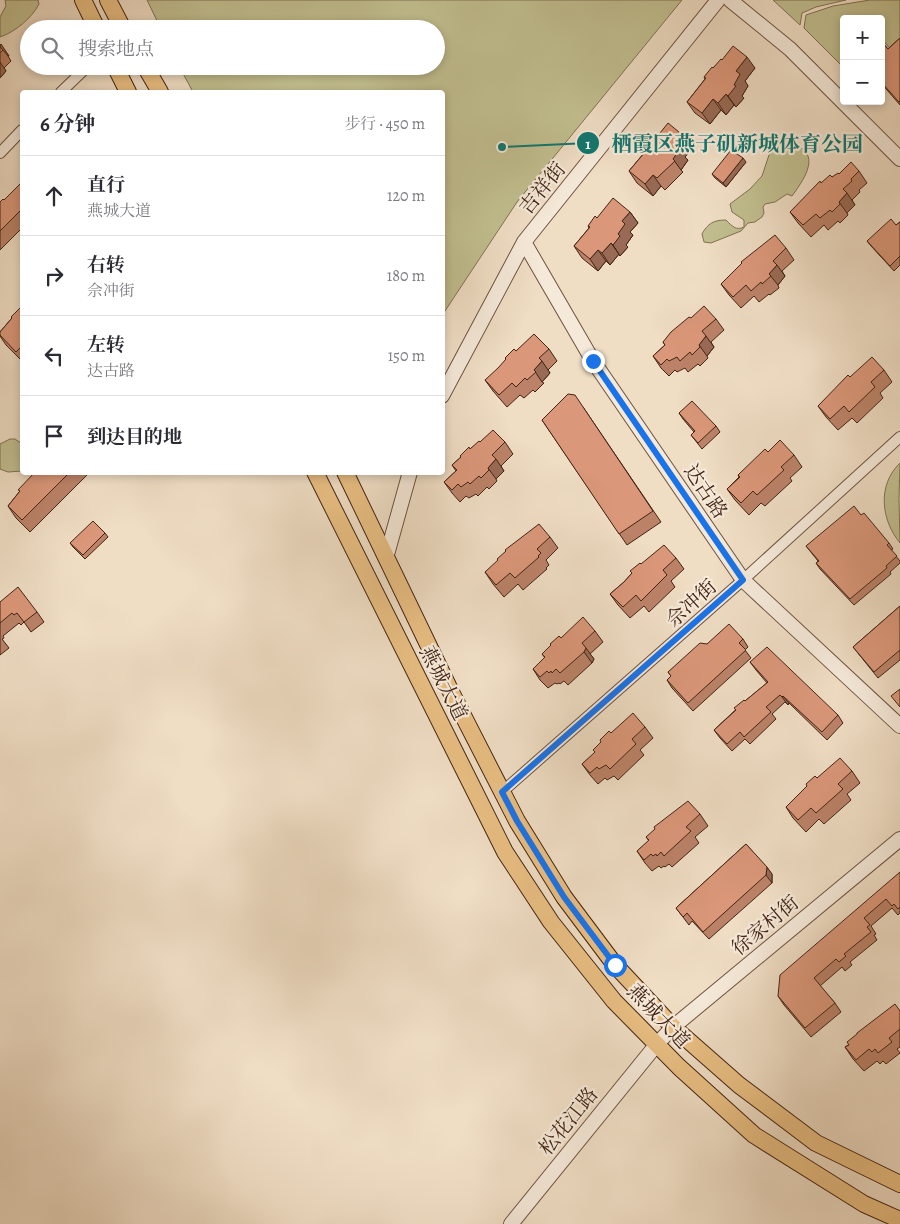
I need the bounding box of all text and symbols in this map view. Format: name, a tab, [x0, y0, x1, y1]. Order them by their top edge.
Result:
map controls	[840, 15, 885, 105]
button: +	[840, 15, 885, 60]
search box	[20, 20, 445, 75]
icon: search	[38, 34, 66, 62]
text: 搜索地点	[78, 36, 154, 62]
button: −	[840, 60, 885, 105]
text: 6 分钟	[40, 110, 95, 138]
text: 步行 · 450 m	[344, 113, 425, 135]
callout: 栖霞区燕子矶新城体育公园	[576, 125, 873, 161]
text: 栖霞区燕子矶新城体育公园	[611, 130, 863, 158]
text: 1	[585, 134, 591, 154]
street label: 吉祥街	[513, 157, 572, 220]
text: 直行	[87, 172, 125, 198]
icon: ahead	[40, 182, 68, 210]
text: 120 m	[387, 185, 425, 207]
text: 燕城大道	[87, 200, 151, 222]
text: 右转	[87, 252, 125, 278]
icon: right	[40, 262, 68, 290]
text: 180 m	[387, 265, 425, 287]
text: 佘冲街	[87, 280, 135, 302]
text: 左转	[87, 332, 125, 358]
icon: left	[40, 342, 68, 370]
text: 150 m	[388, 345, 425, 367]
route end	[582, 350, 605, 373]
text: 达古路	[87, 360, 135, 382]
icon: arrive	[40, 422, 68, 450]
text: 到达目的地	[87, 424, 182, 450]
street label: 达古路	[678, 459, 734, 524]
street label: 佘冲街	[660, 573, 723, 633]
street label: 燕城大道	[413, 641, 474, 725]
street label: 徐家村街	[726, 889, 805, 961]
route start	[604, 954, 627, 977]
street label: 燕城大道	[621, 978, 696, 1054]
street label: 松花江路	[533, 1082, 604, 1161]

